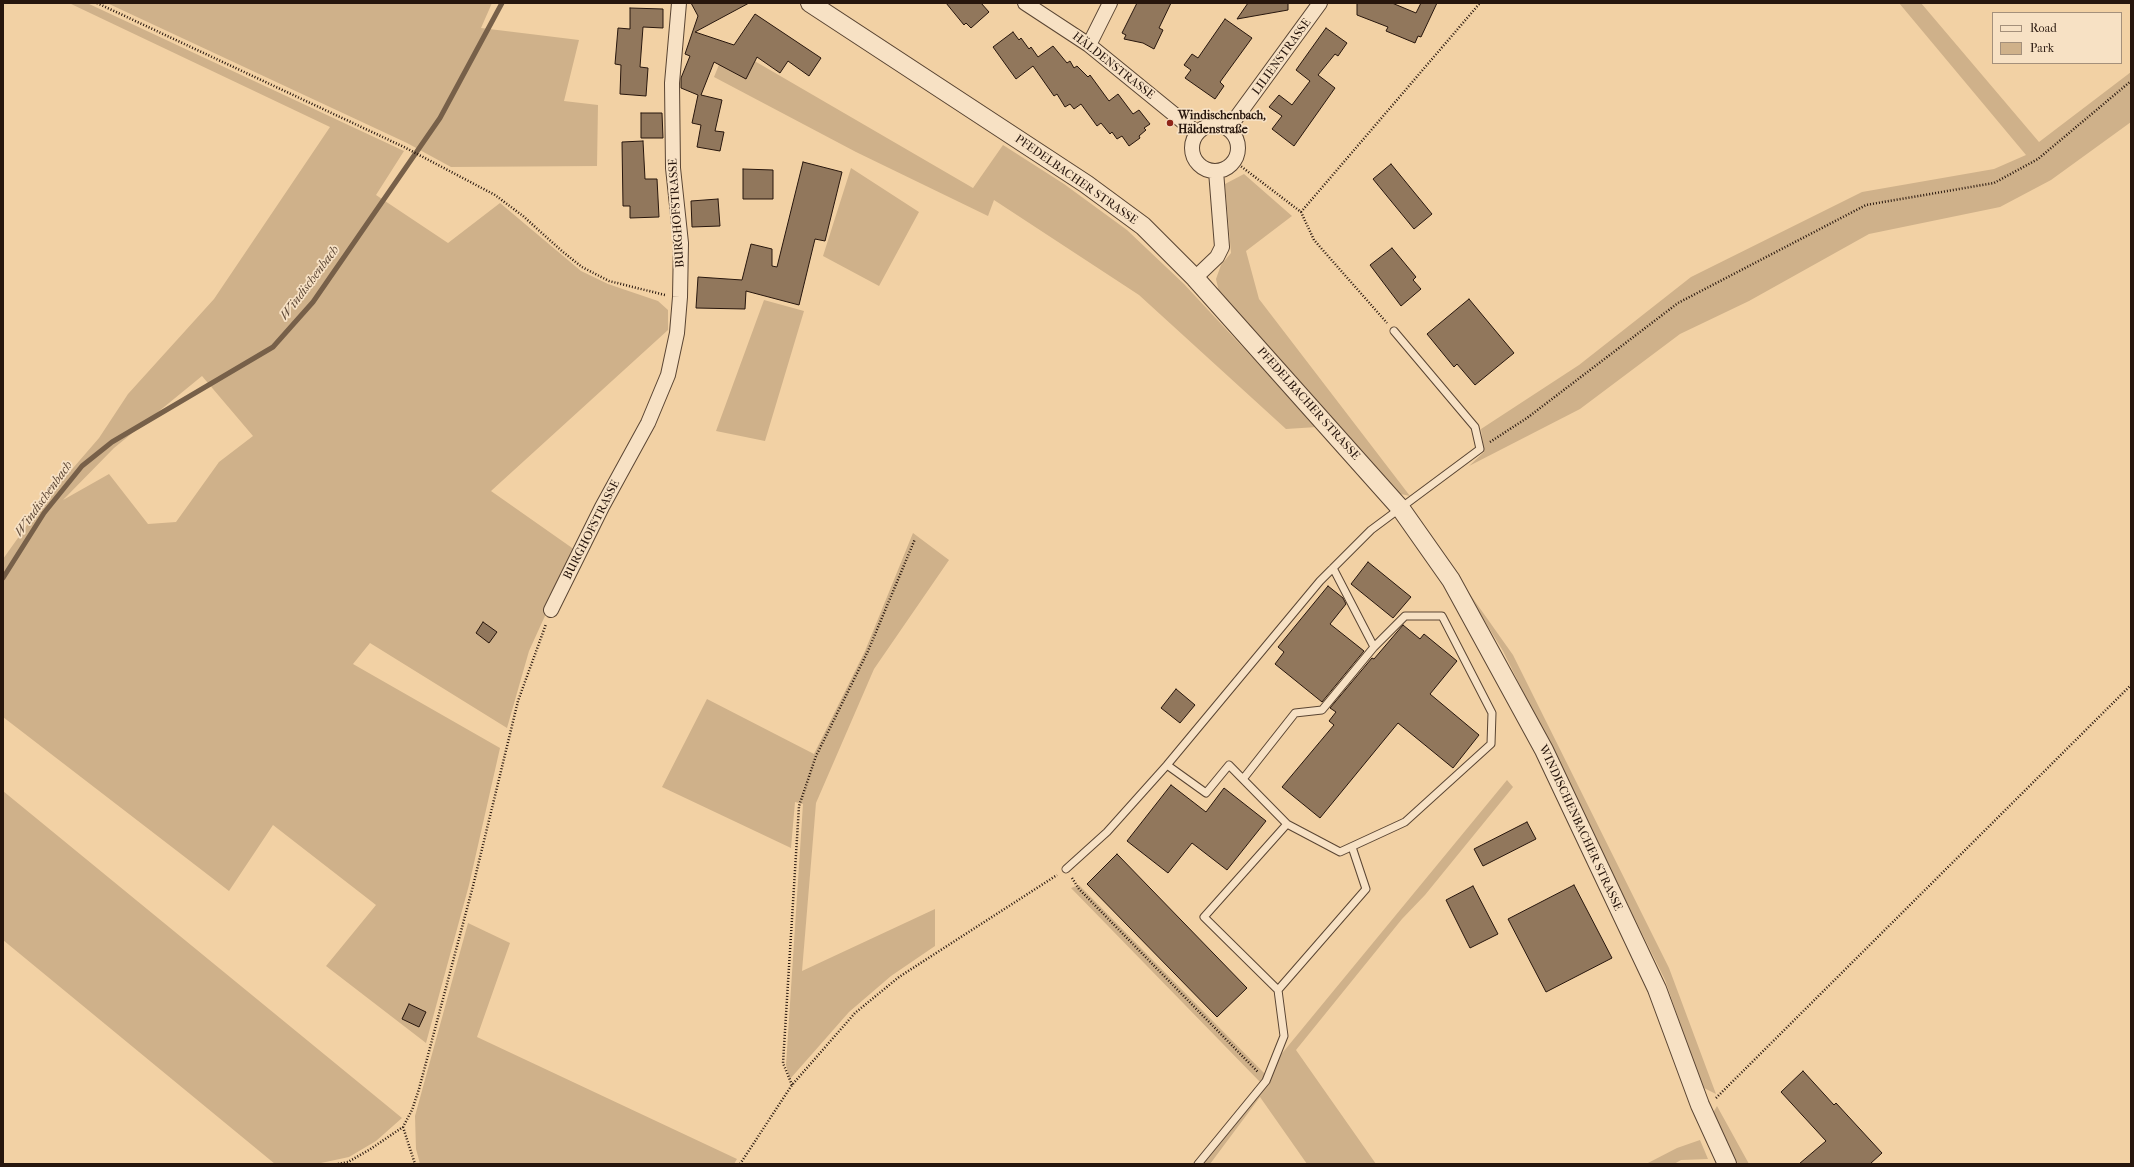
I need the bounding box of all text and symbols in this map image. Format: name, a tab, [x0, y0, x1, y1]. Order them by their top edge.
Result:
legend	[1992, 12, 2122, 64]
street label: LILIENSTRASSE	[1250, 16, 1314, 98]
text: Road	[2030, 21, 2057, 35]
street label: HÄLDENSTRASSE	[1069, 29, 1157, 103]
text: Park	[2030, 41, 2054, 55]
place label: Windischenbach, Häldenstraße	[1178, 109, 1266, 137]
marker: Windischenbach, Häldenstraße	[1165, 118, 1175, 128]
street label: PFEDELBACHER STRASSE	[1012, 132, 1140, 228]
street label: BURGHOFSTRASSE	[666, 158, 688, 268]
water label: Windischenbach	[277, 243, 343, 323]
street label: PFEDELBACHER STRASSE	[1254, 345, 1362, 463]
water label: Windischenbach	[12, 458, 76, 540]
street label: BURGHOFSTRASSE	[561, 478, 623, 582]
street label: WINDISCHENBACHER STRASSE	[1535, 743, 1625, 913]

